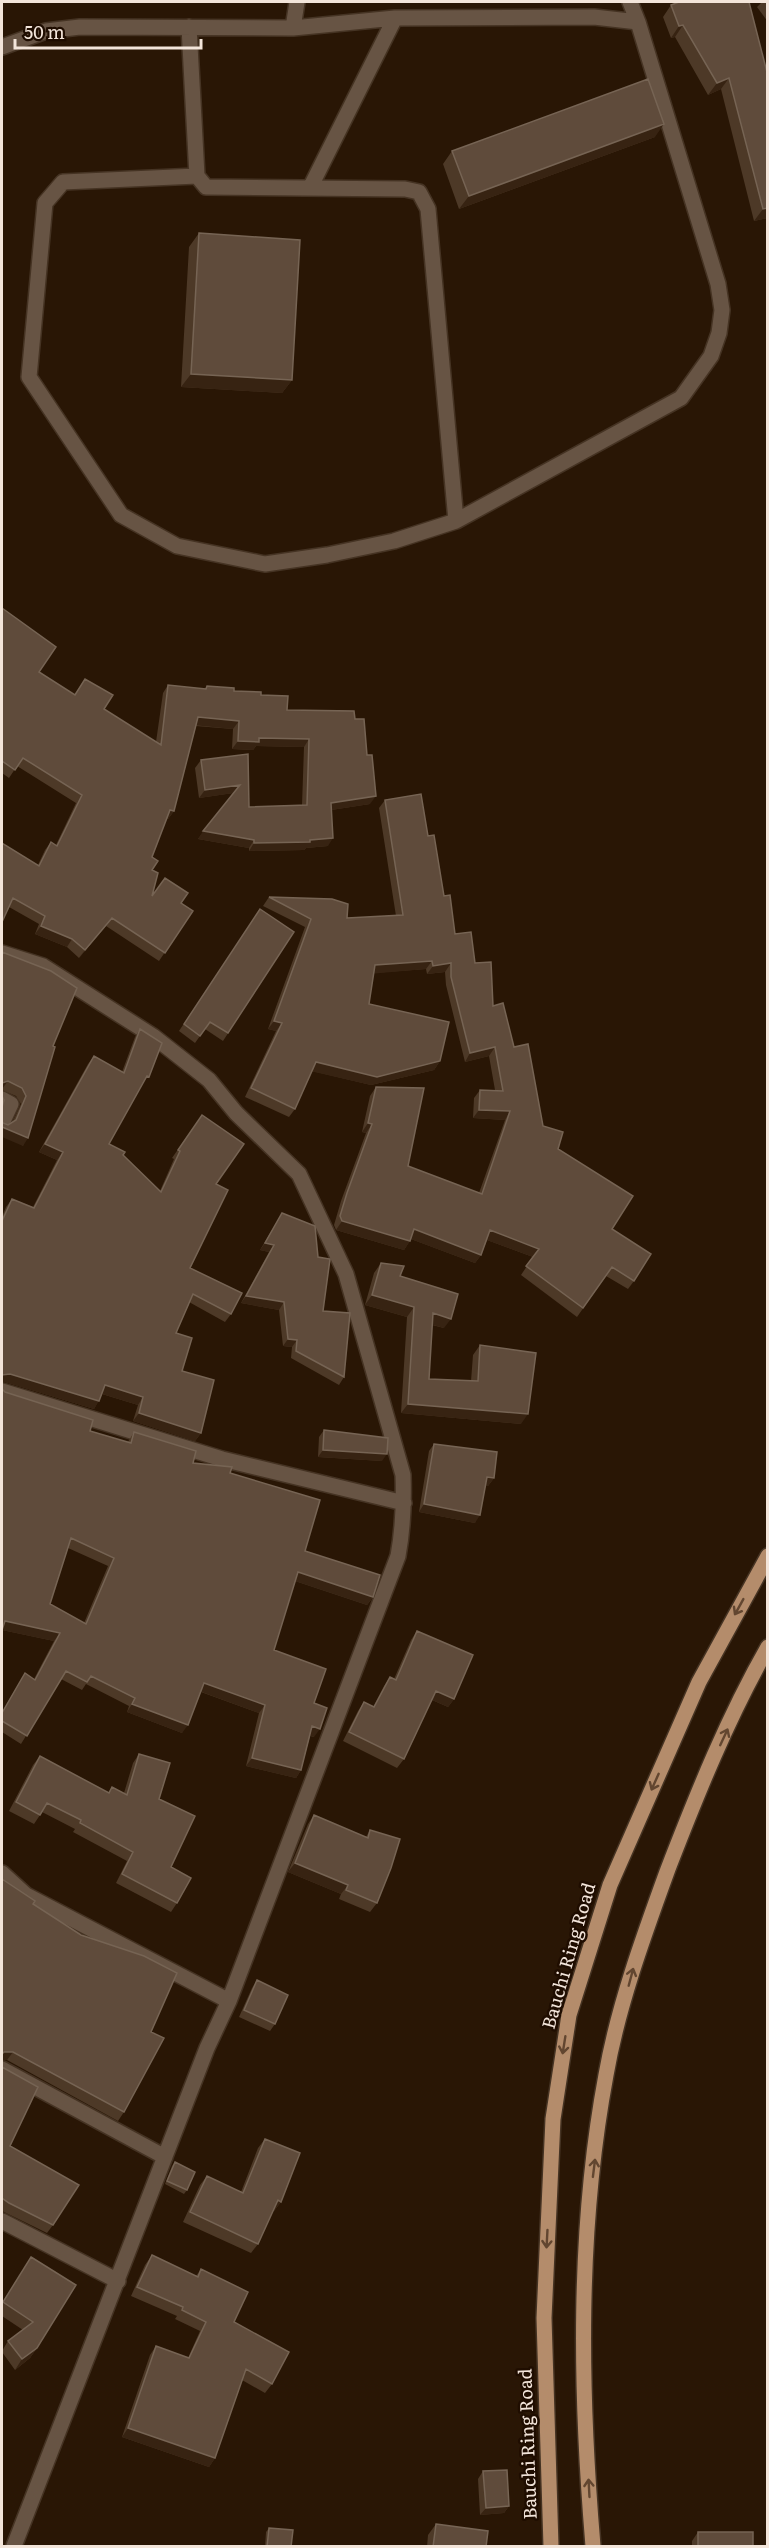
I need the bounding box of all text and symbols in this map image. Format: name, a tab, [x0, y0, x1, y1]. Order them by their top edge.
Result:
scale bar	[15, 12, 201, 50]
text: 50 m	[24, 18, 65, 45]
one-way arrow	[733, 1598, 745, 1615]
one-way arrow	[719, 1728, 731, 1746]
one-way arrow	[649, 1773, 660, 1791]
street label: Bauchi Ring Road	[534, 1879, 601, 2032]
one-way arrow	[626, 1968, 637, 1987]
one-way arrow	[559, 2035, 570, 2055]
one-way arrow	[588, 2158, 599, 2178]
one-way arrow	[542, 2229, 553, 2249]
street label: Bauchi Ring Road	[510, 2368, 543, 2520]
one-way arrow	[584, 2479, 595, 2499]

